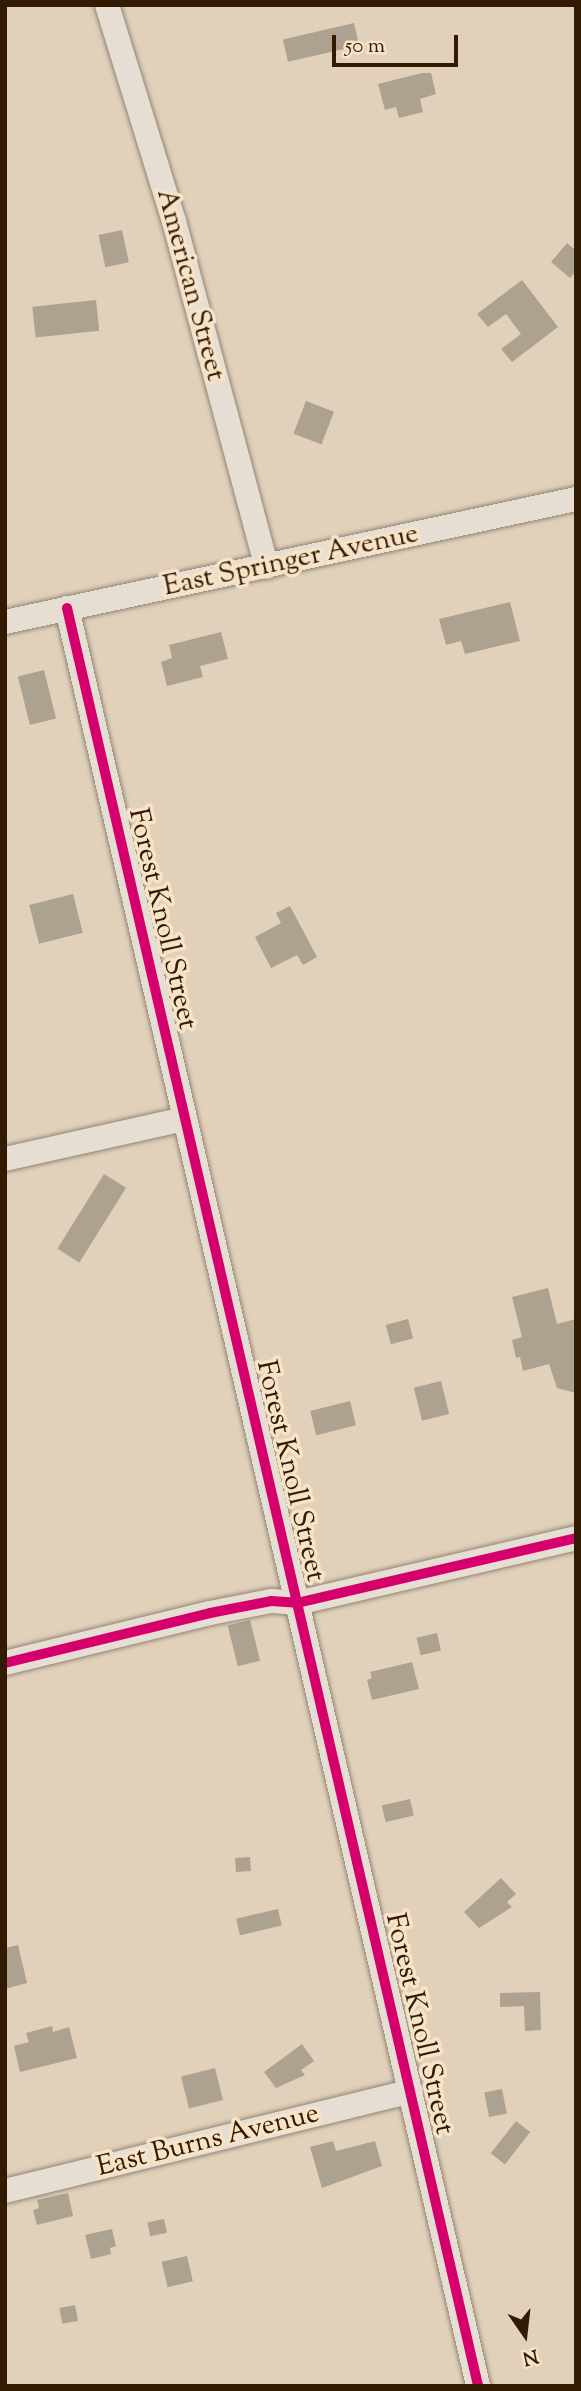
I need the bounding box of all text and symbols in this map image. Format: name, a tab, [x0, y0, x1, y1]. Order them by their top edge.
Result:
scale bar	[336, 21, 462, 65]
text: 50 m	[345, 32, 385, 62]
street label: American Street	[148, 185, 232, 385]
street label: East Springer Avenue	[160, 518, 422, 604]
street label: Forest Knoll Street	[120, 805, 204, 1033]
street label: Forest Knoll Street	[248, 1357, 332, 1585]
street label: Forest Knoll Street	[377, 1910, 461, 2138]
street label: East Burns Avenue	[93, 2097, 323, 2185]
north arrow	[490, 2300, 560, 2370]
text: N	[520, 2341, 541, 2371]

